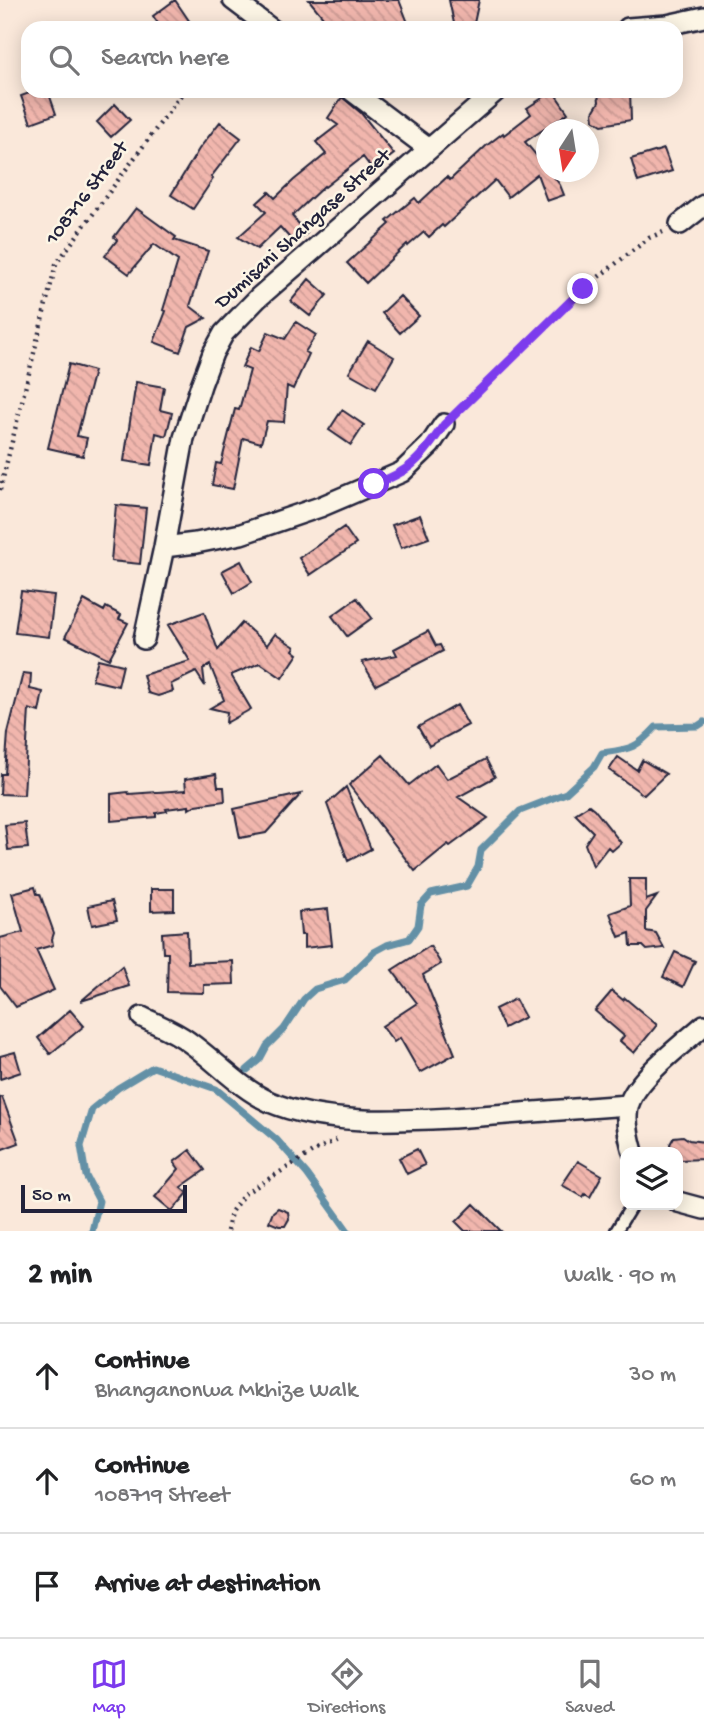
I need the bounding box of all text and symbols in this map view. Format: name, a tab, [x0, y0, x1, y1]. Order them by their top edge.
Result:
search box	[21, 21, 683, 98]
icon: search	[45, 41, 83, 79]
text: Search here	[101, 44, 229, 75]
north arrow	[536, 119, 599, 182]
street label: 108716 Street	[40, 135, 136, 251]
street label: Dumisani Shangase Street	[210, 143, 399, 317]
route end	[567, 273, 598, 304]
route start	[358, 468, 389, 499]
map controls	[620, 1147, 683, 1210]
button: layers	[620, 1147, 683, 1210]
scale bar	[21, 1182, 187, 1214]
text: 50 m	[32, 1185, 71, 1208]
text: 2 min	[28, 1259, 92, 1294]
text: Walk · 90 m	[564, 1263, 676, 1290]
text: Continue	[95, 1347, 189, 1378]
icon: ahead	[28, 1357, 66, 1395]
text: 30 m	[629, 1362, 676, 1389]
text: Bhanganonwa Mkhize Walk	[95, 1378, 357, 1405]
text: Continue	[95, 1452, 189, 1483]
icon: ahead	[28, 1462, 66, 1500]
text: 60 m	[630, 1467, 676, 1494]
text: 108719 Street	[95, 1483, 230, 1510]
icon: arrive	[28, 1567, 66, 1605]
text: Arrive at destination	[95, 1570, 320, 1601]
tab: Map	[90, 1655, 128, 1720]
tab: Directions	[308, 1655, 385, 1720]
tab: Saved	[565, 1655, 614, 1720]

